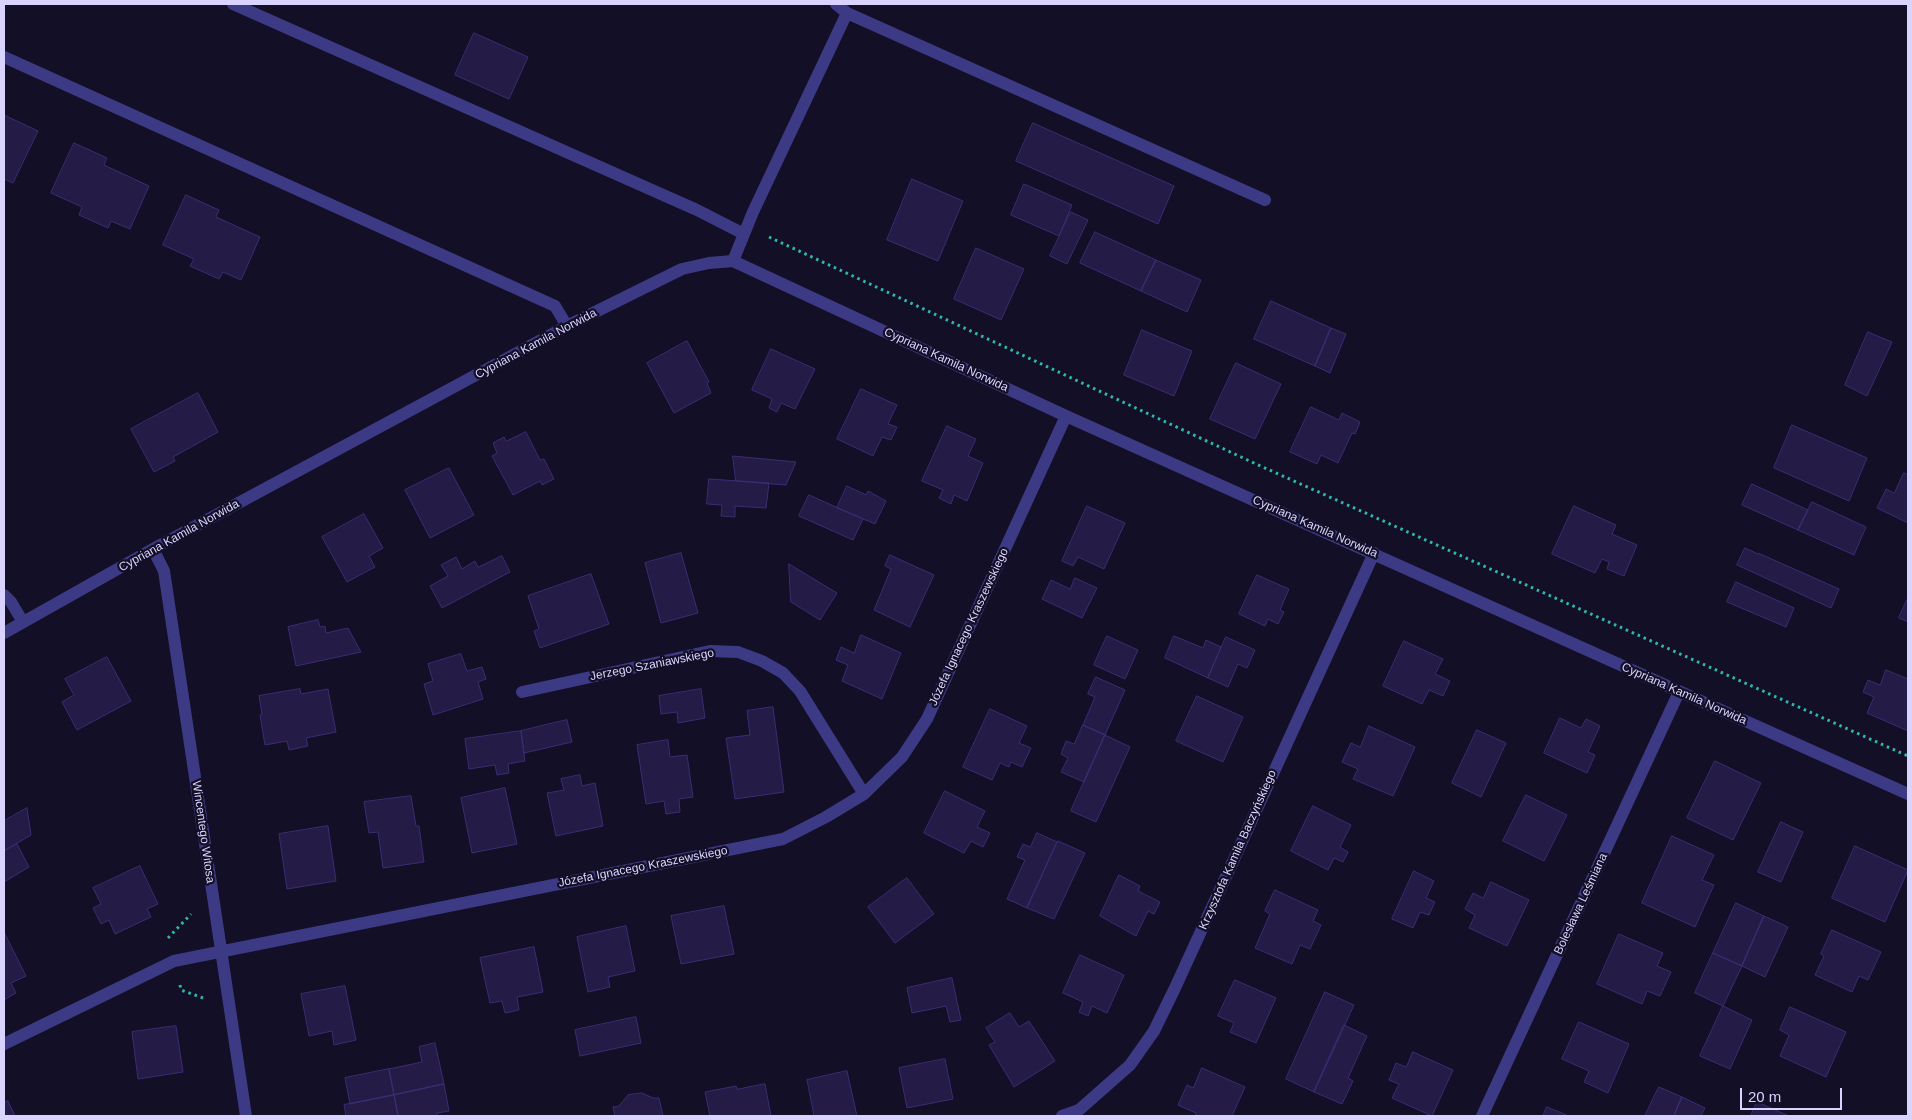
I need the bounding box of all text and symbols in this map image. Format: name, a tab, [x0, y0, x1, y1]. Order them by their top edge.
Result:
street label: Cypriana Kamila Norwida	[473, 306, 599, 382]
street label: Cypriana Kamila Norwida	[882, 325, 1010, 395]
street label: Cypriana Kamila Norwida	[1250, 493, 1380, 561]
street label: Cypriana Kamila Norwida	[116, 497, 242, 575]
street label: Józefa Ignacego Kraszewskiego	[926, 546, 1012, 708]
street label: Jerzego Szaniawskiego	[589, 646, 715, 684]
street label: Cypriana Kamila Norwida	[1619, 660, 1749, 728]
street label: Krzysztofa Kamila Baczyńskiego	[1196, 768, 1280, 932]
street label: Wincentego Witosa	[189, 780, 217, 884]
street label: Józefa Ignacego Kraszewskiego	[557, 844, 729, 890]
street label: Bolesława Leśmiana	[1551, 851, 1611, 957]
scale bar	[1742, 1078, 1844, 1110]
text: 20 m	[1748, 1088, 1781, 1105]

